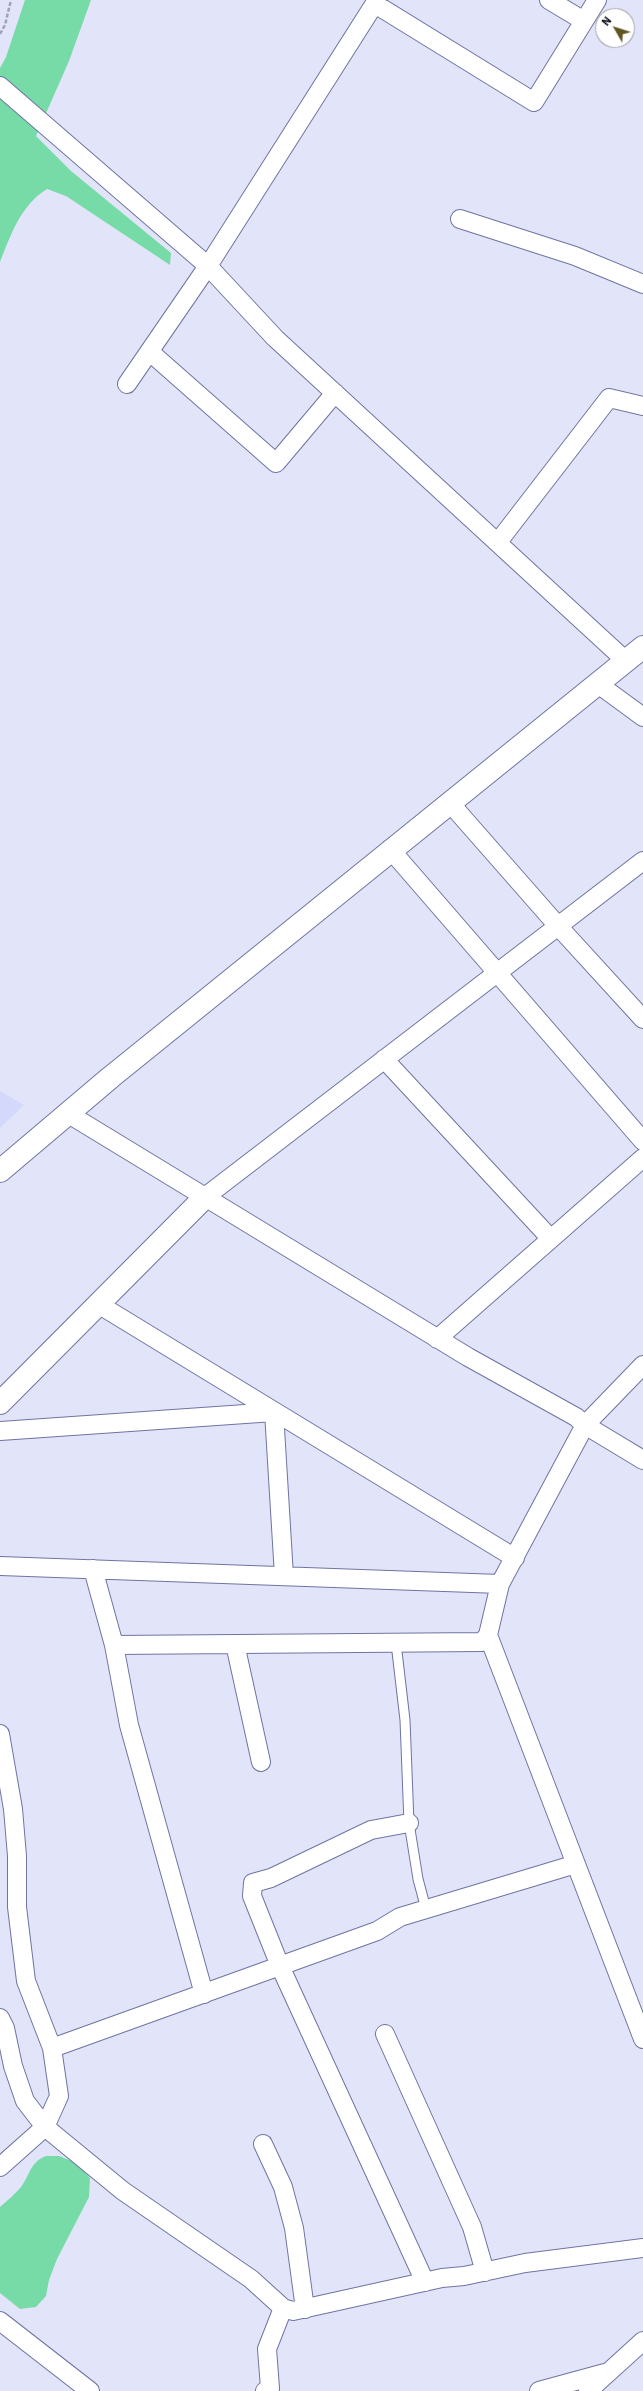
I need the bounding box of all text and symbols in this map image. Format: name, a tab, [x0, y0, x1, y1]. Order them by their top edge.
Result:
north arrow	[595, 8, 635, 48]
text: N	[599, 14, 614, 29]

